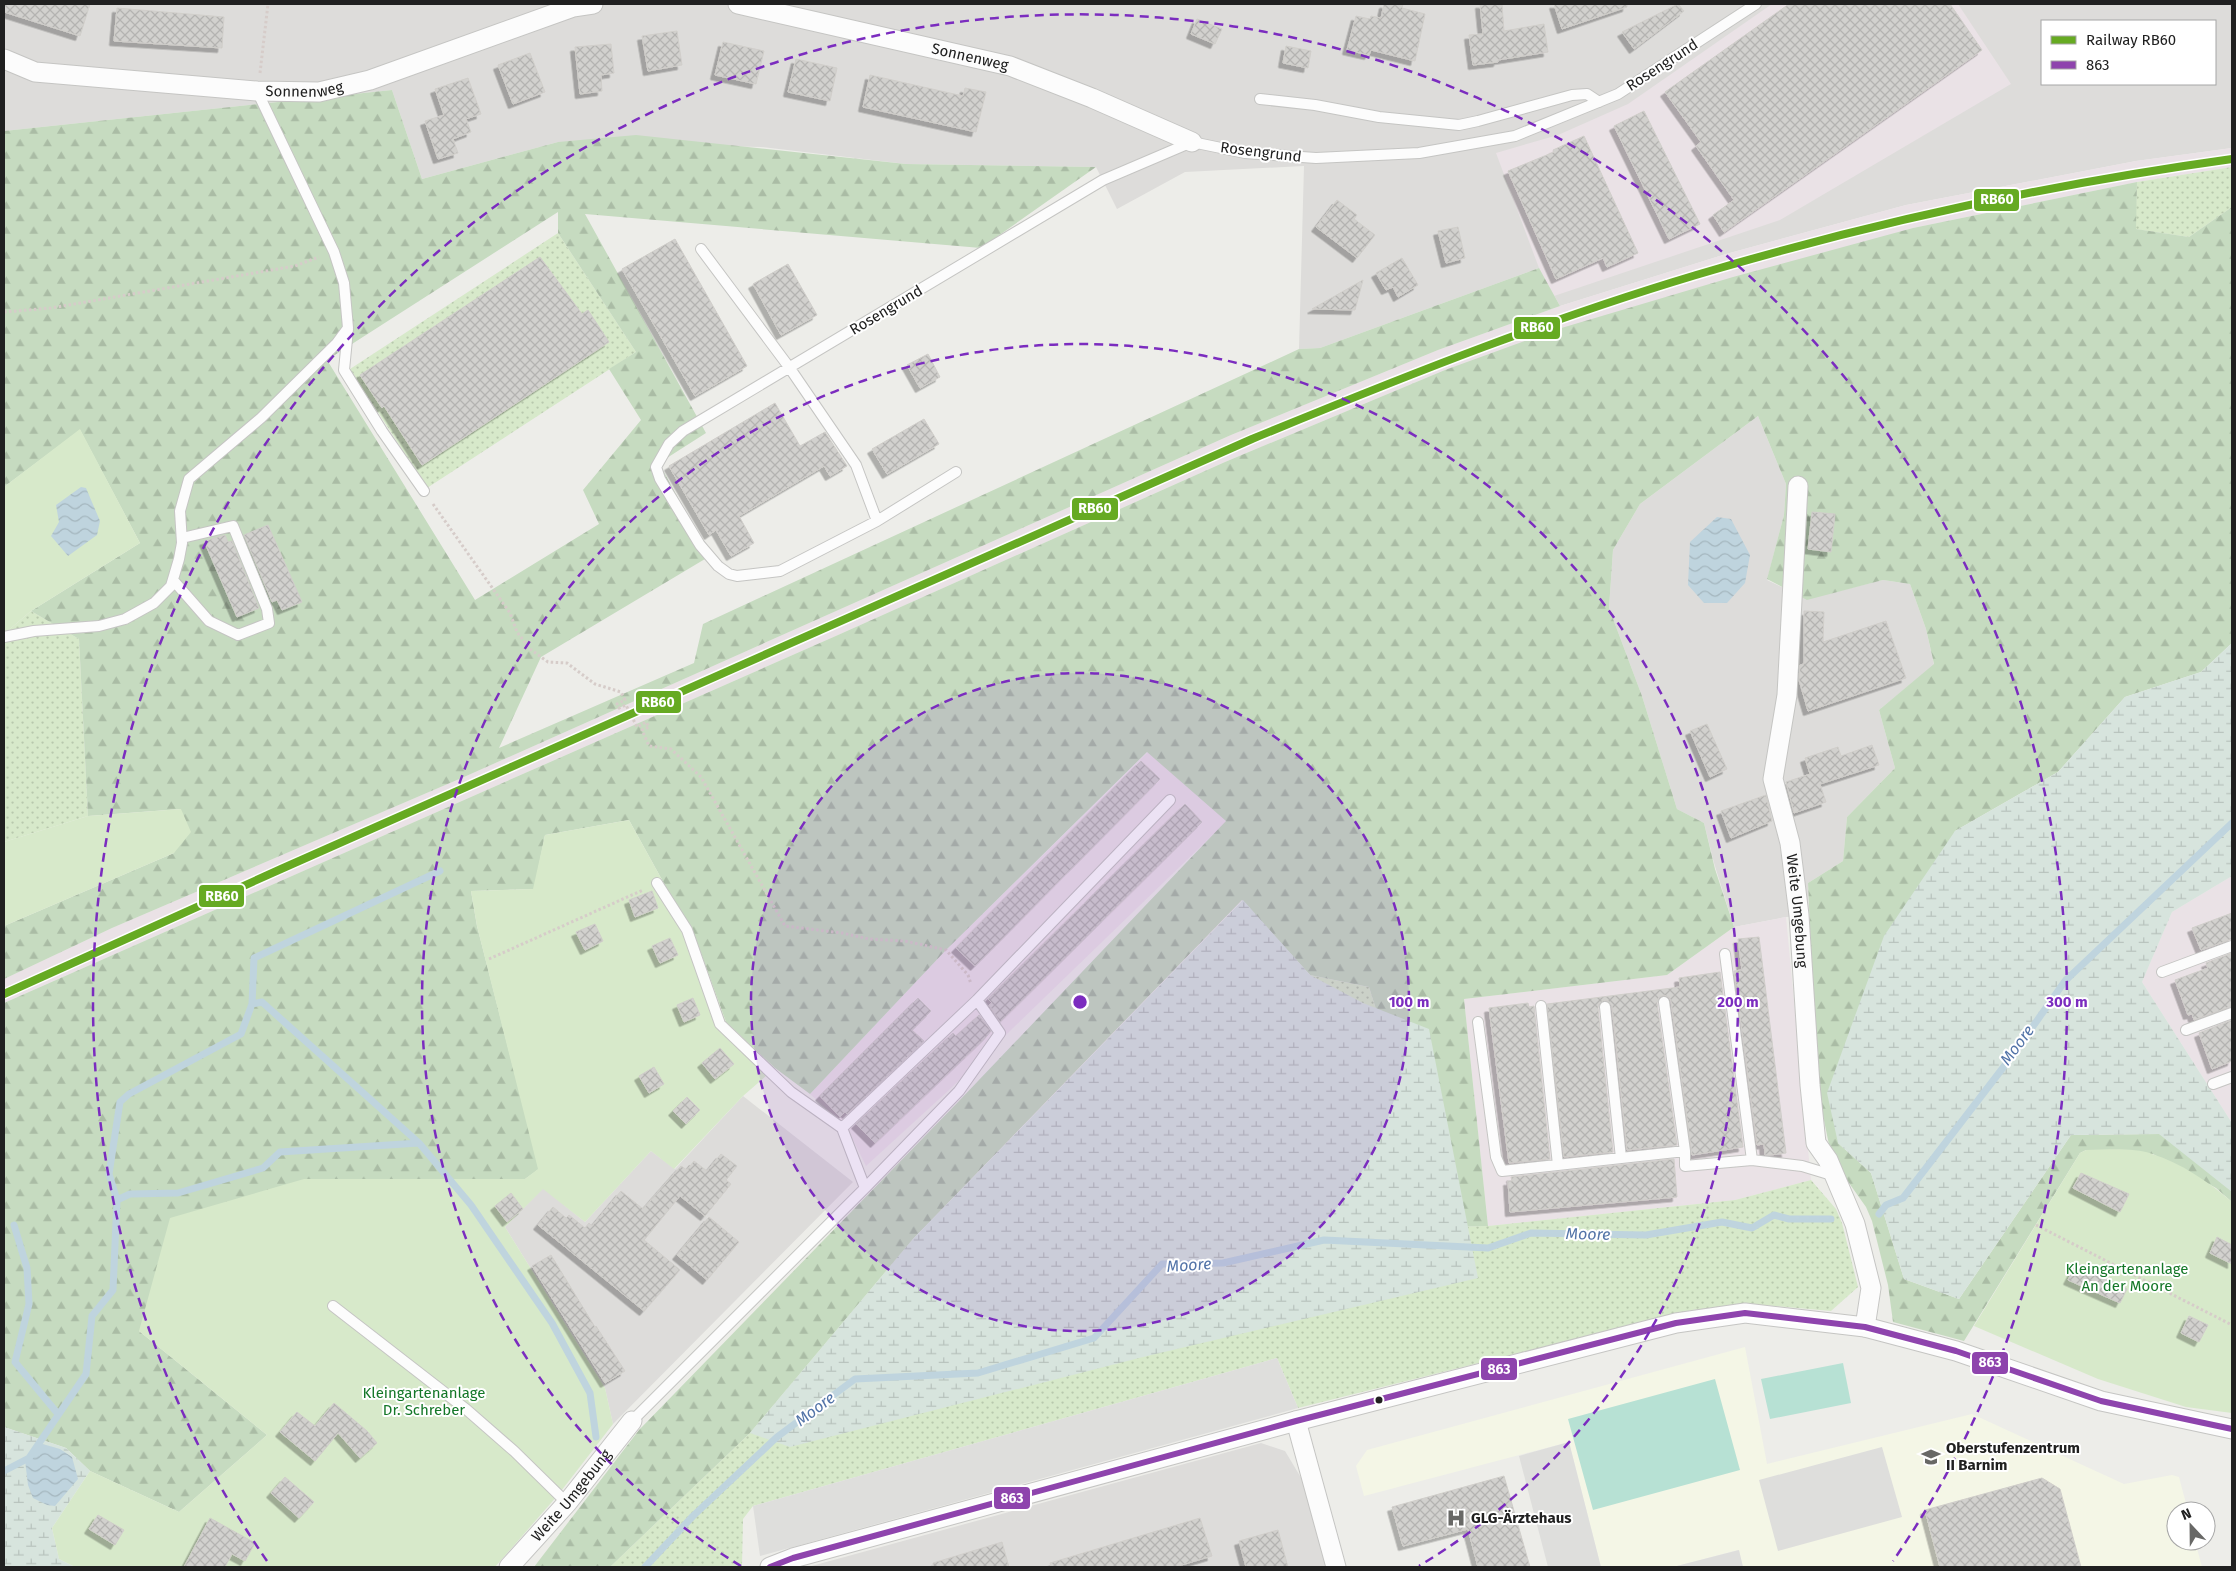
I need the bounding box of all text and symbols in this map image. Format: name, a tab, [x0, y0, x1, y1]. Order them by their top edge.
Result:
legend	[2041, 20, 2216, 85]
text: Railway RB60	[2086, 31, 2176, 49]
street label: Rosengrund	[1623, 35, 1701, 95]
street label: Sonnenweg	[930, 39, 1010, 74]
text: 863	[2086, 56, 2110, 74]
street label: Sonnenweg	[265, 78, 345, 101]
street label: Rosengrund	[1219, 138, 1303, 166]
line badge: RB60	[1973, 188, 2020, 212]
text: RB60	[1980, 191, 2014, 208]
street label: Rosengrund	[846, 281, 926, 339]
line badge: RB60	[1513, 316, 1561, 340]
text: RB60	[1520, 319, 1554, 336]
line badge: RB60	[1071, 497, 1119, 521]
text: RB60	[1078, 500, 1112, 517]
line badge: RB60	[635, 690, 682, 714]
text: RB60	[641, 694, 675, 711]
street label: Weite Umgebung	[1782, 853, 1811, 969]
line badge: RB60	[198, 884, 245, 908]
text: RB60	[205, 888, 239, 905]
centre of rings	[1071, 993, 1089, 1011]
text: 100 m	[1389, 993, 1429, 1011]
text: 200 m	[1717, 993, 1759, 1011]
text: 300 m	[2045, 993, 2088, 1011]
water label: Moore	[1996, 1021, 2038, 1069]
water label: Moore	[1565, 1224, 1611, 1244]
water label: Moore	[1166, 1254, 1212, 1276]
park label: Kleingartenanlage An der Moore	[2066, 1260, 2189, 1295]
line badge: 863	[1971, 1351, 2009, 1375]
text: 863	[1978, 1354, 2002, 1371]
line badge: 863	[1480, 1357, 1518, 1381]
text: 863	[1487, 1361, 1511, 1378]
park label: Kleingartenanlage Dr. Schreber	[363, 1384, 486, 1419]
water label: Moore	[791, 1388, 839, 1430]
unlabelled marker	[1374, 1395, 1384, 1405]
place label: Oberstufenzentrum II Barnim	[1946, 1439, 2080, 1474]
street label: Weite Umgebung	[528, 1445, 615, 1545]
school or university icon: Oberstufenzentrum II Barnim	[1920, 1446, 1942, 1468]
line badge: 863	[993, 1486, 1031, 1510]
text: 863	[1000, 1490, 1024, 1507]
north arrow	[2166, 1501, 2216, 1551]
text: N	[2179, 1505, 2194, 1524]
hospital icon: GLG-Ärztehaus	[1445, 1507, 1467, 1529]
place label: GLG-Ärztehaus	[1471, 1509, 1571, 1527]

